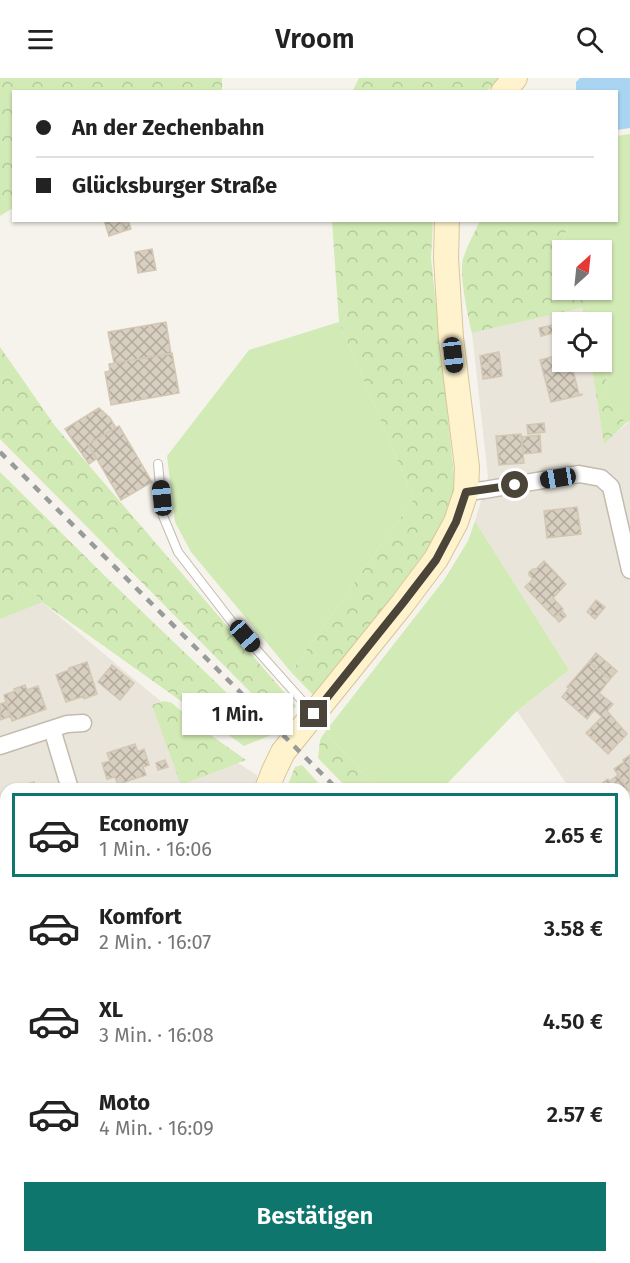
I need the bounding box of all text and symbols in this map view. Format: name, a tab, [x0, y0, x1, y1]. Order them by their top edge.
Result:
icon: menu	[24, 23, 57, 56]
text: Vroom	[275, 23, 355, 55]
icon: search	[573, 23, 606, 56]
text: An der Zechenbahn	[72, 114, 264, 141]
text: Glücksburger Straße	[72, 172, 277, 199]
north arrow	[552, 240, 612, 300]
map controls	[552, 240, 612, 372]
button: locate	[552, 312, 612, 372]
car	[442, 336, 464, 374]
car	[539, 466, 577, 490]
route start	[501, 471, 528, 498]
car	[151, 479, 173, 517]
car	[226, 617, 264, 655]
callout: 1 Min.	[182, 693, 293, 735]
route end	[300, 700, 327, 727]
text: 1 Min.	[212, 702, 263, 726]
icon: car	[27, 808, 81, 862]
text: Economy	[99, 810, 188, 837]
text: 2.65 €	[545, 822, 603, 849]
text: 1 Min. · 16:06	[99, 837, 212, 861]
icon: car	[27, 901, 81, 955]
text: Komfort	[99, 903, 182, 930]
text: 3.58 €	[544, 915, 603, 942]
text: 2 Min. · 16:07	[99, 930, 211, 954]
icon: car	[27, 994, 81, 1048]
text: XL	[99, 996, 123, 1023]
text: 4.50 €	[543, 1008, 603, 1035]
text: 3 Min. · 16:08	[99, 1023, 214, 1047]
icon: car	[27, 1087, 81, 1141]
text: Moto	[99, 1089, 150, 1116]
text: 2.57 €	[547, 1101, 603, 1128]
text: 4 Min. · 16:09	[99, 1116, 214, 1140]
button: Bestätigen	[24, 1182, 606, 1251]

